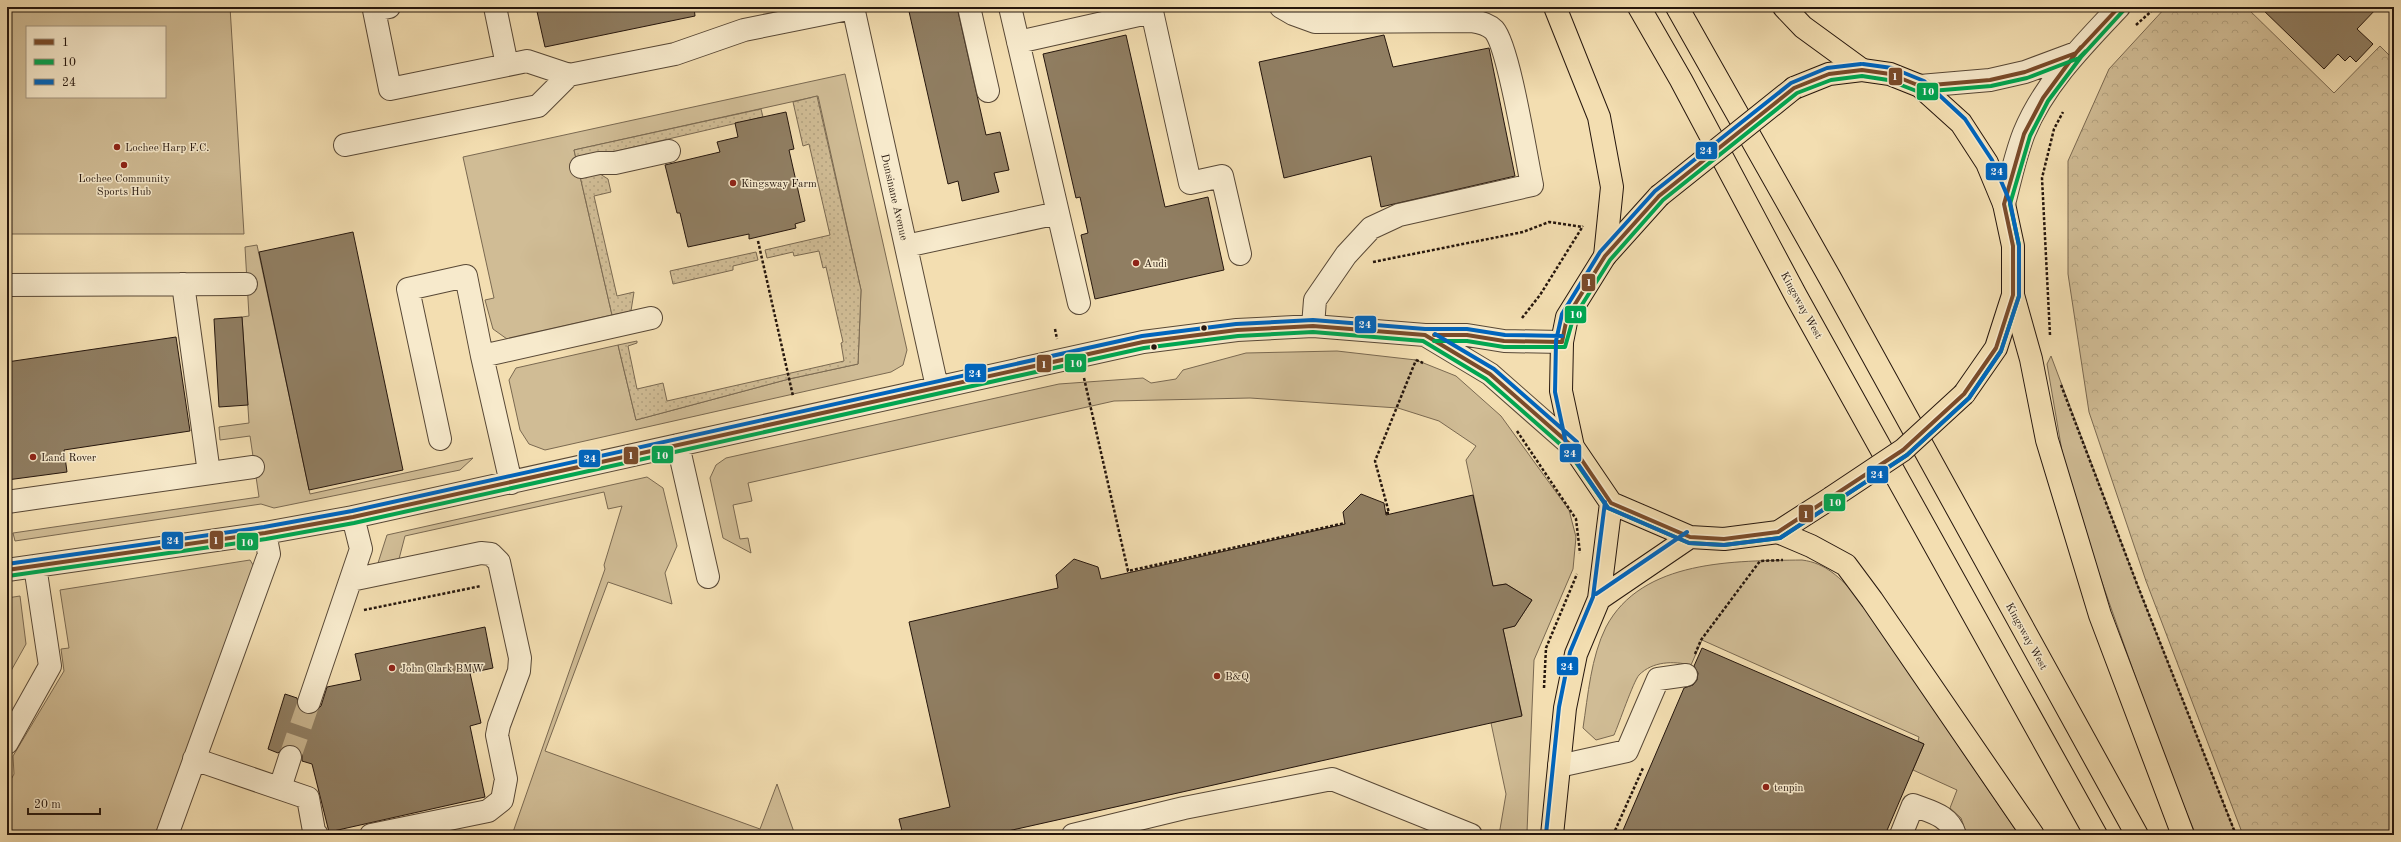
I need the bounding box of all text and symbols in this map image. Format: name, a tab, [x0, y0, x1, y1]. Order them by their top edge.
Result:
legend	[26, 26, 166, 98]
text: 1	[62, 37, 69, 49]
text: 10	[62, 57, 76, 69]
line badge: 1	[1888, 67, 1903, 86]
text: 1	[1892, 72, 1898, 83]
text: 24	[62, 77, 76, 89]
line badge: 10	[1916, 82, 1939, 101]
text: 10	[1922, 87, 1934, 98]
line badge: 24	[1695, 141, 1718, 160]
marker: Lochee Harp F.C.	[112, 142, 122, 152]
place label: Lochee Harp F.C.	[125, 143, 209, 154]
text: 24	[1700, 146, 1712, 157]
street label: Dunsinane Avenue	[878, 153, 909, 242]
marker: Lochee Community Sports Hub	[119, 160, 129, 170]
line badge: 24	[1985, 162, 2008, 181]
text: 24	[1991, 167, 2003, 178]
place label: Lochee Community Sports Hub	[78, 174, 170, 198]
marker: Kingsway Farm	[728, 178, 738, 188]
place label: Kingsway Farm	[741, 179, 817, 190]
marker: Audi	[1131, 258, 1141, 268]
place label: Audi	[1144, 259, 1167, 270]
street label: Kingsway West	[1778, 270, 1824, 341]
line badge: 1	[1581, 273, 1596, 292]
text: 1	[1586, 278, 1592, 289]
line badge: 10	[1564, 305, 1587, 324]
text: 10	[1570, 310, 1582, 321]
line badge: 24	[1354, 315, 1377, 334]
text: 24	[1359, 320, 1371, 331]
unlabelled marker	[1199, 323, 1209, 333]
unlabelled marker	[1149, 342, 1159, 352]
line badge: 10	[1064, 353, 1087, 373]
line badge: 1	[1036, 354, 1052, 373]
text: 10	[1070, 359, 1082, 370]
text: 1	[1041, 360, 1047, 371]
line badge: 24	[964, 363, 987, 383]
text: 24	[969, 369, 981, 380]
line badge: 24	[1559, 443, 1582, 463]
line badge: 10	[651, 445, 674, 464]
line badge: 1	[623, 446, 639, 465]
line badge: 24	[578, 449, 601, 468]
text: 24	[1564, 449, 1576, 460]
text: 1	[628, 451, 634, 462]
text: 10	[656, 451, 668, 462]
marker: Land Rover	[28, 452, 38, 462]
place label: Land Rover	[41, 453, 97, 464]
text: 24	[584, 454, 596, 465]
line badge: 24	[1866, 465, 1889, 484]
text: 24	[1871, 470, 1883, 481]
line badge: 10	[1823, 493, 1846, 512]
text: 10	[1829, 498, 1841, 509]
line badge: 1	[1798, 504, 1814, 523]
text: 1	[1803, 510, 1809, 521]
line badge: 1	[209, 530, 224, 550]
line badge: 24	[161, 531, 184, 550]
line badge: 10	[236, 532, 259, 551]
text: 24	[167, 536, 179, 547]
text: 1	[213, 536, 219, 547]
text: 10	[241, 538, 253, 549]
street label: Kingsway West	[2003, 601, 2049, 672]
line badge: 24	[1556, 656, 1579, 676]
text: 24	[1561, 662, 1573, 673]
marker: John Clark BMW	[387, 663, 397, 673]
place label: John Clark BMW	[400, 664, 484, 675]
marker: B&Q	[1212, 671, 1222, 681]
place label: B&Q	[1225, 672, 1249, 683]
marker: tenpin	[1761, 782, 1771, 792]
place label: tenpin	[1774, 783, 1804, 794]
scale bar	[28, 790, 100, 816]
text: 20 m	[34, 799, 61, 811]

